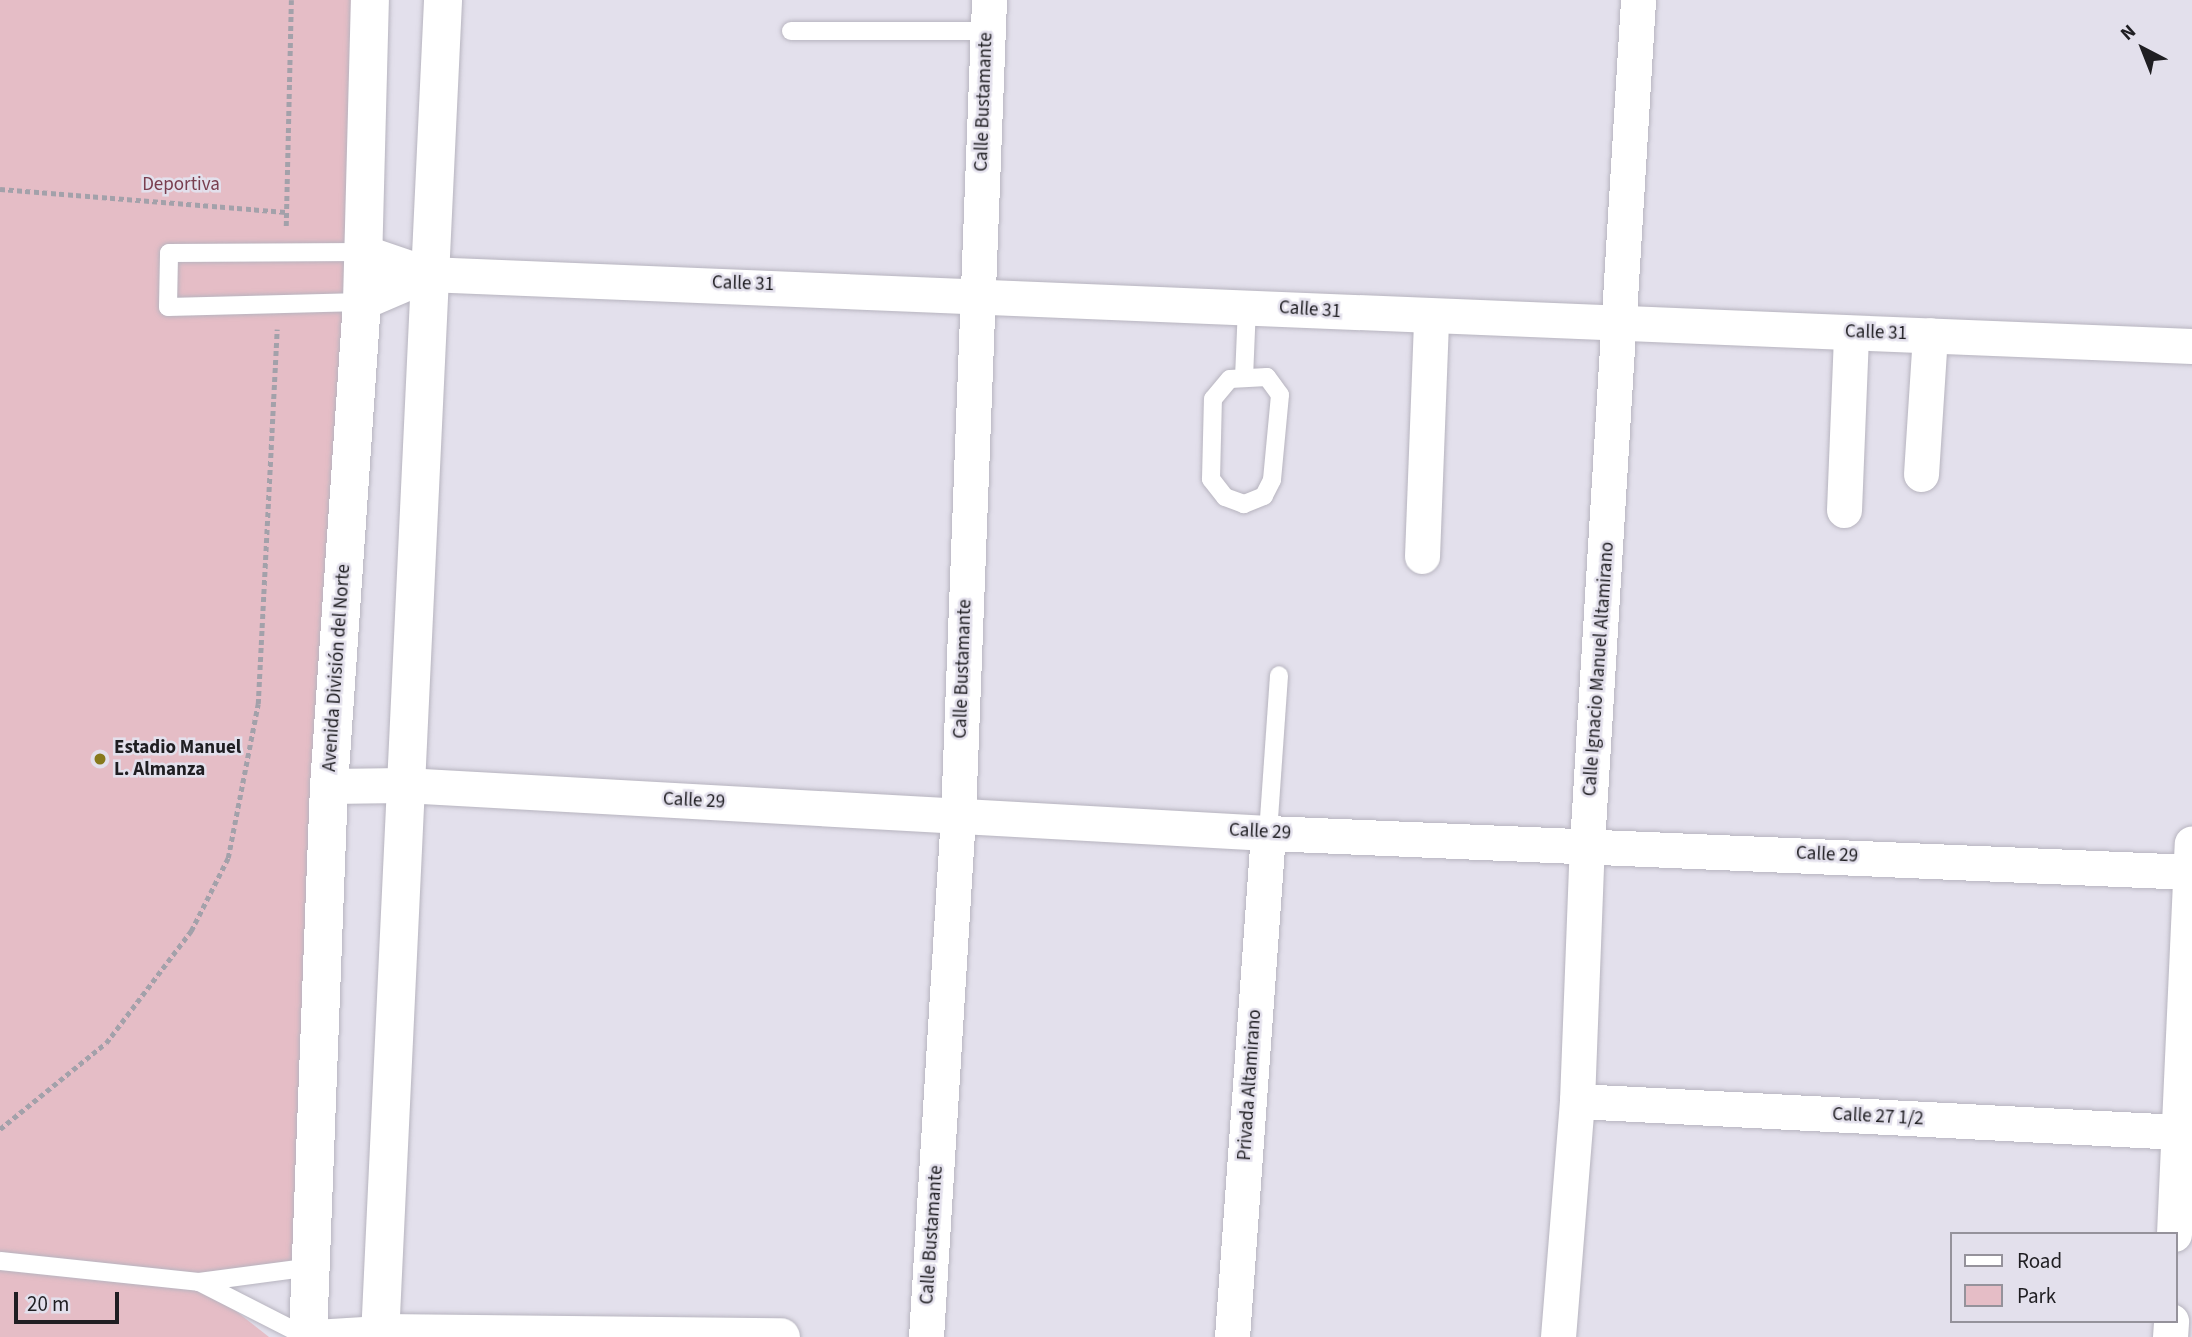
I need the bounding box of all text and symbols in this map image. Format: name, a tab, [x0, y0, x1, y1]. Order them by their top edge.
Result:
north arrow	[2108, 14, 2178, 84]
text: N	[2115, 19, 2142, 47]
street label: Calle Bustamante	[970, 32, 998, 172]
park label: Deportiva	[142, 174, 220, 196]
street label: Calle 31	[712, 272, 774, 296]
street label: Calle 31	[1278, 296, 1342, 324]
street label: Calle 31	[1845, 321, 1907, 345]
street label: Calle Ignacio Manuel Altamirano	[1579, 541, 1619, 797]
street label: Avenida División del Norte	[318, 564, 356, 772]
street label: Calle Bustamante	[949, 599, 977, 739]
place label: Estadio Manuel L. Almanza	[114, 737, 241, 781]
marker: Estadio Manuel L. Almanza	[92, 751, 108, 767]
street label: Calle 29	[662, 788, 726, 814]
street label: Calle 29	[1228, 819, 1292, 845]
street label: Calle 29	[1795, 842, 1859, 868]
street label: Privada Altamirano	[1233, 1009, 1267, 1161]
street label: Calle 27 1/2	[1832, 1103, 1924, 1131]
street label: Calle Bustamante	[916, 1165, 948, 1305]
legend	[1951, 1232, 2178, 1323]
text: Road	[2017, 1246, 2062, 1276]
scale bar	[18, 1278, 122, 1322]
text: Park	[2017, 1281, 2056, 1311]
text: 20 m	[27, 1289, 69, 1319]

